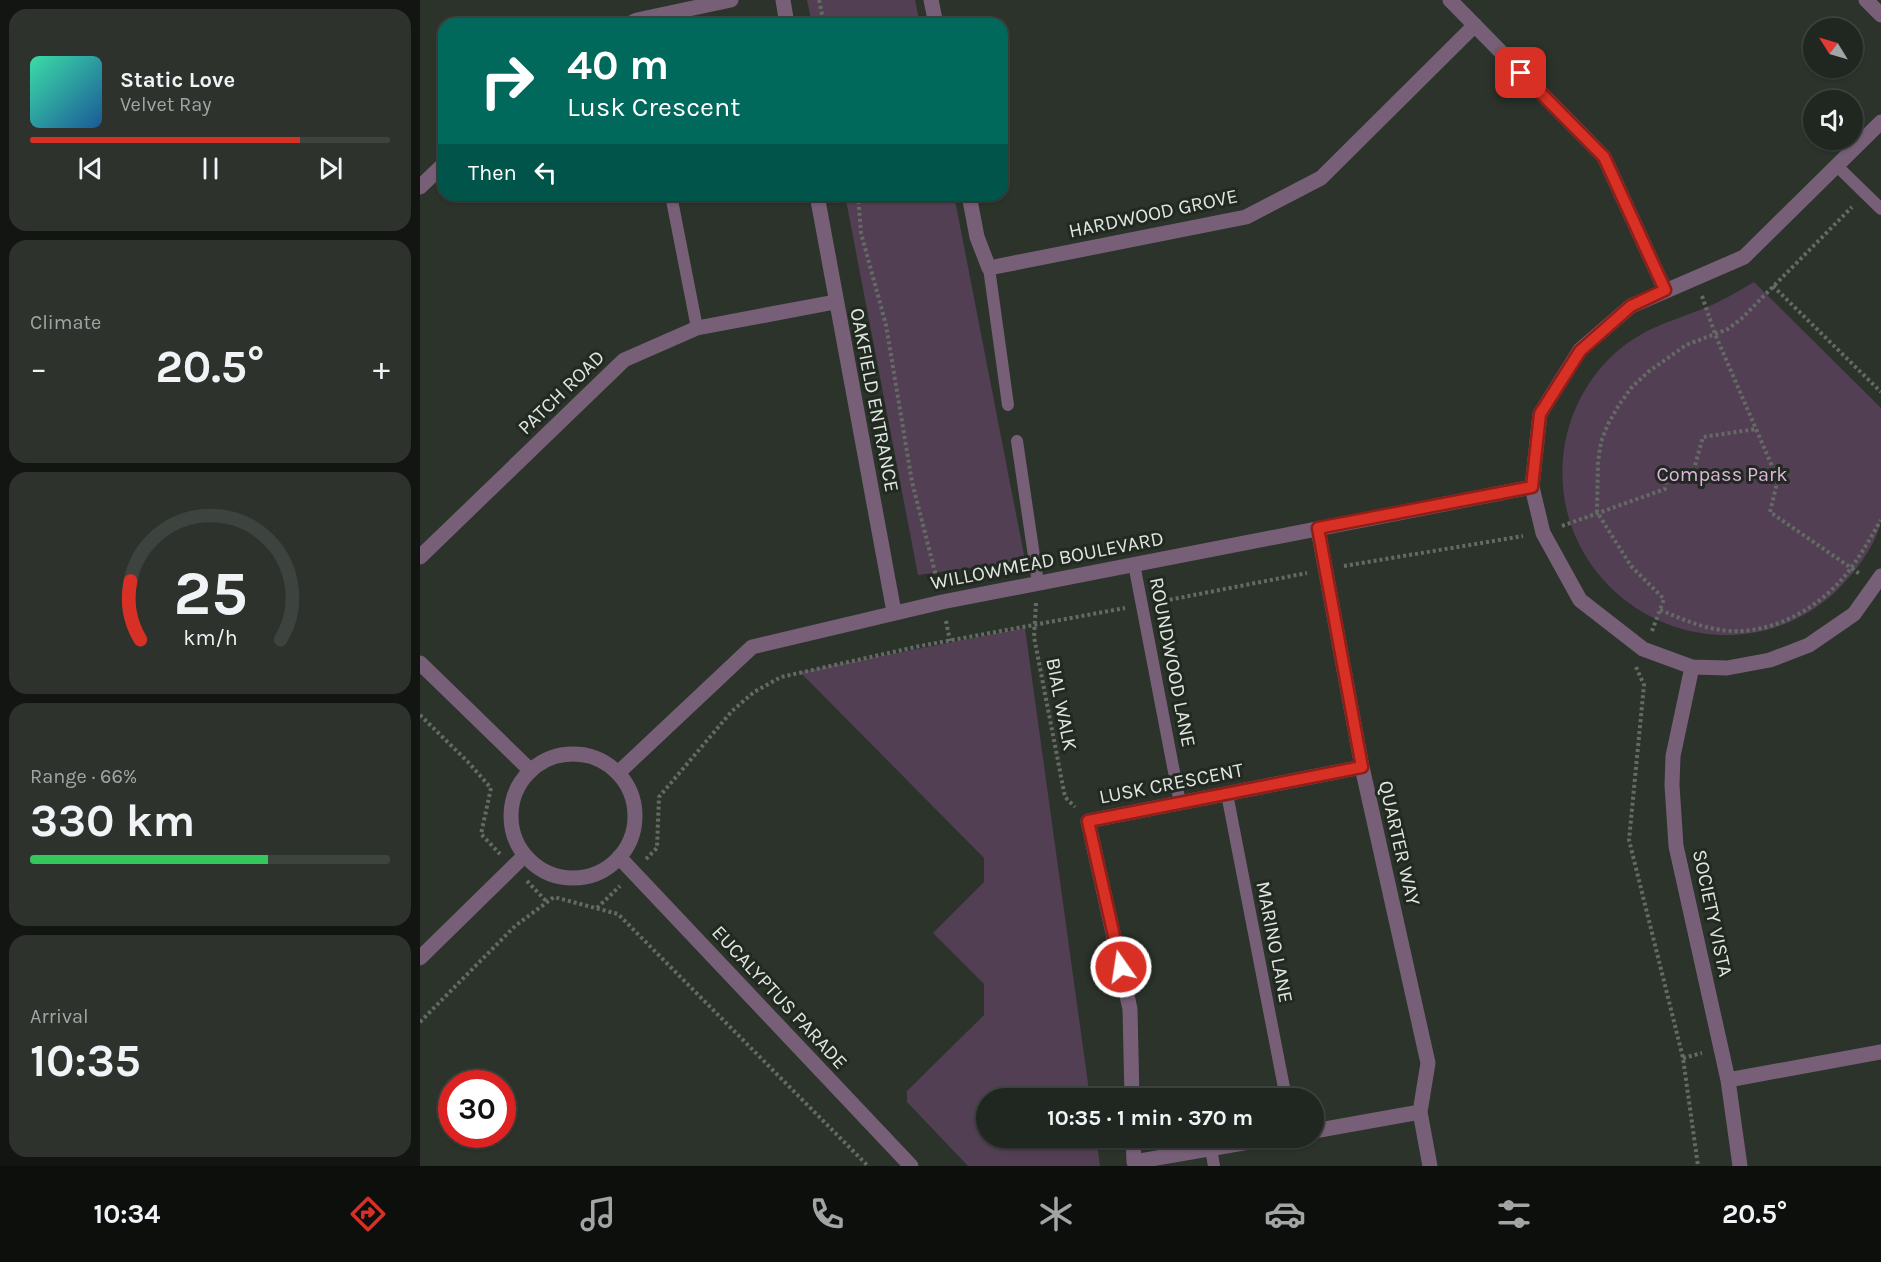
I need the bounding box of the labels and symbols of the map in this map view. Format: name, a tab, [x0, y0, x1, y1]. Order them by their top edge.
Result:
north arrow	[1803, 18, 1863, 78]
pin	[1495, 47, 1546, 98]
street label: HARDWOOD GROVE	[1066, 184, 1240, 243]
street label: OAKFIELD ENTRANCE	[845, 306, 904, 494]
street label: PATCH ROAD	[513, 345, 609, 439]
park label: Compass Park	[1657, 463, 1787, 486]
street label: WILLOWMEAD BOULEVARD	[929, 527, 1166, 594]
street label: ROUNDWOOD LANE	[1145, 575, 1200, 749]
street label: BIAL WALK	[1041, 656, 1082, 752]
street label: LUSK CRESCENT	[1097, 758, 1245, 809]
street label: QUARTER WAY	[1374, 779, 1425, 908]
street label: SOCIETY VISTA	[1688, 847, 1737, 979]
street label: MARINO LANE	[1251, 879, 1298, 1005]
street label: EUCALYPTUS PARADE	[707, 921, 852, 1074]
position arrow	[1089, 935, 1153, 999]
speed limit sign: 30	[438, 1070, 516, 1148]

